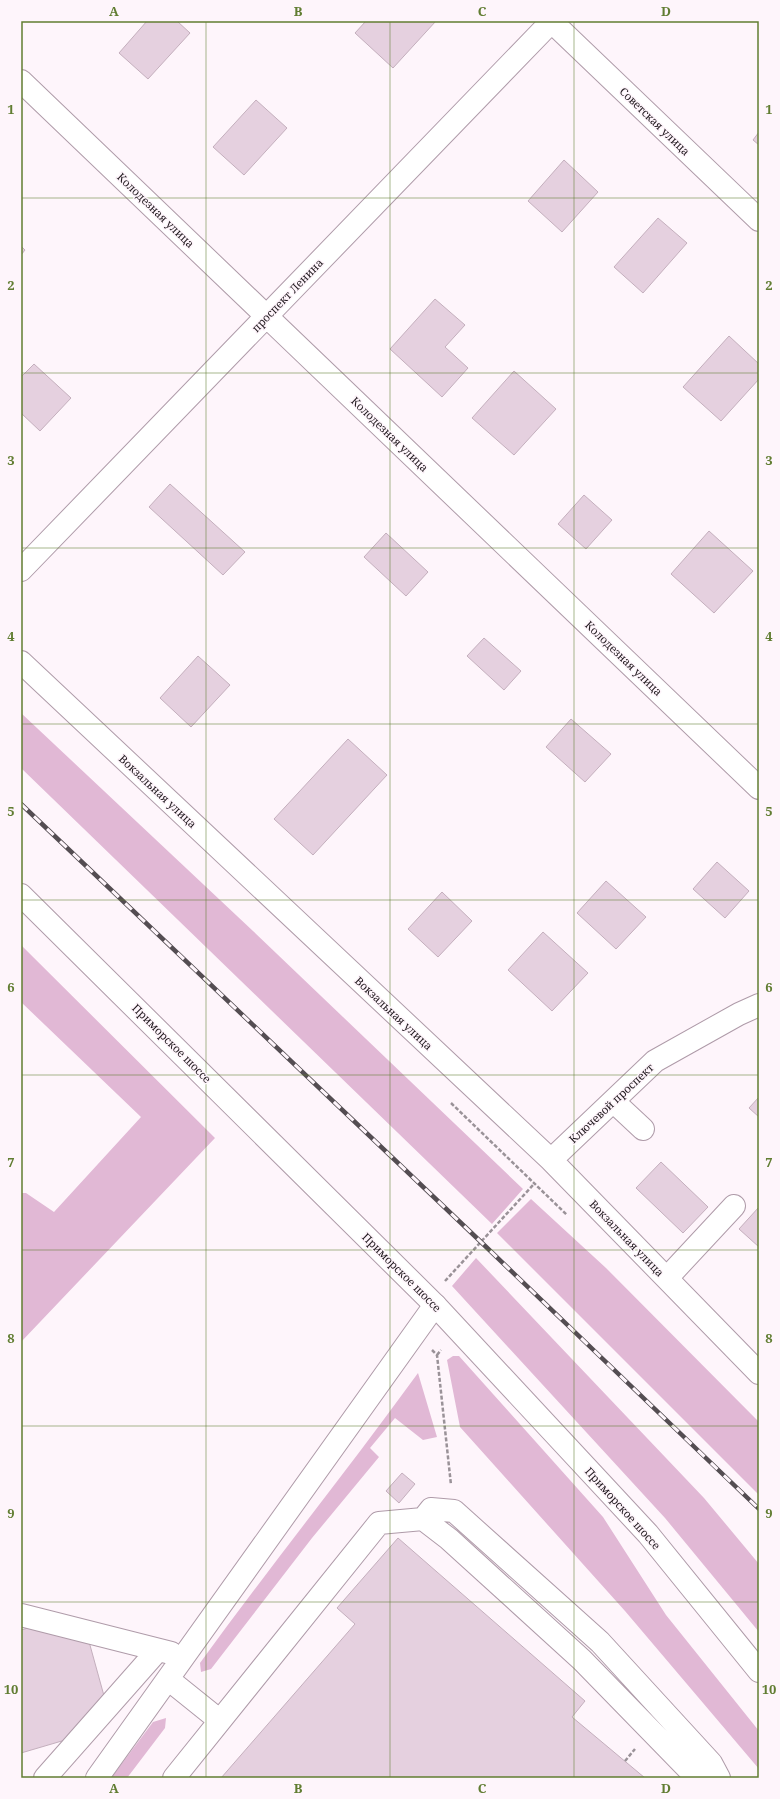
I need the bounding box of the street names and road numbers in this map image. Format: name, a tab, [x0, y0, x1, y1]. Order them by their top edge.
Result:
street label: Советская улица	[617, 84, 693, 158]
street label: Колодезная улица	[114, 169, 198, 251]
street label: проспект Ленина	[248, 255, 326, 335]
street label: Колодезная улица	[348, 393, 432, 475]
street label: Колодезная улица	[582, 617, 666, 699]
street label: Вокзальная улица	[116, 751, 200, 831]
street label: Вокзальная улица	[352, 973, 436, 1053]
street label: Приморское шоссе	[129, 1000, 215, 1086]
street label: Ключевой проспект	[565, 1060, 657, 1146]
street label: Вокзальная улица	[587, 1196, 667, 1280]
street label: Приморское шоссе	[359, 1229, 445, 1315]
street label: Приморское шоссе	[582, 1464, 664, 1552]

